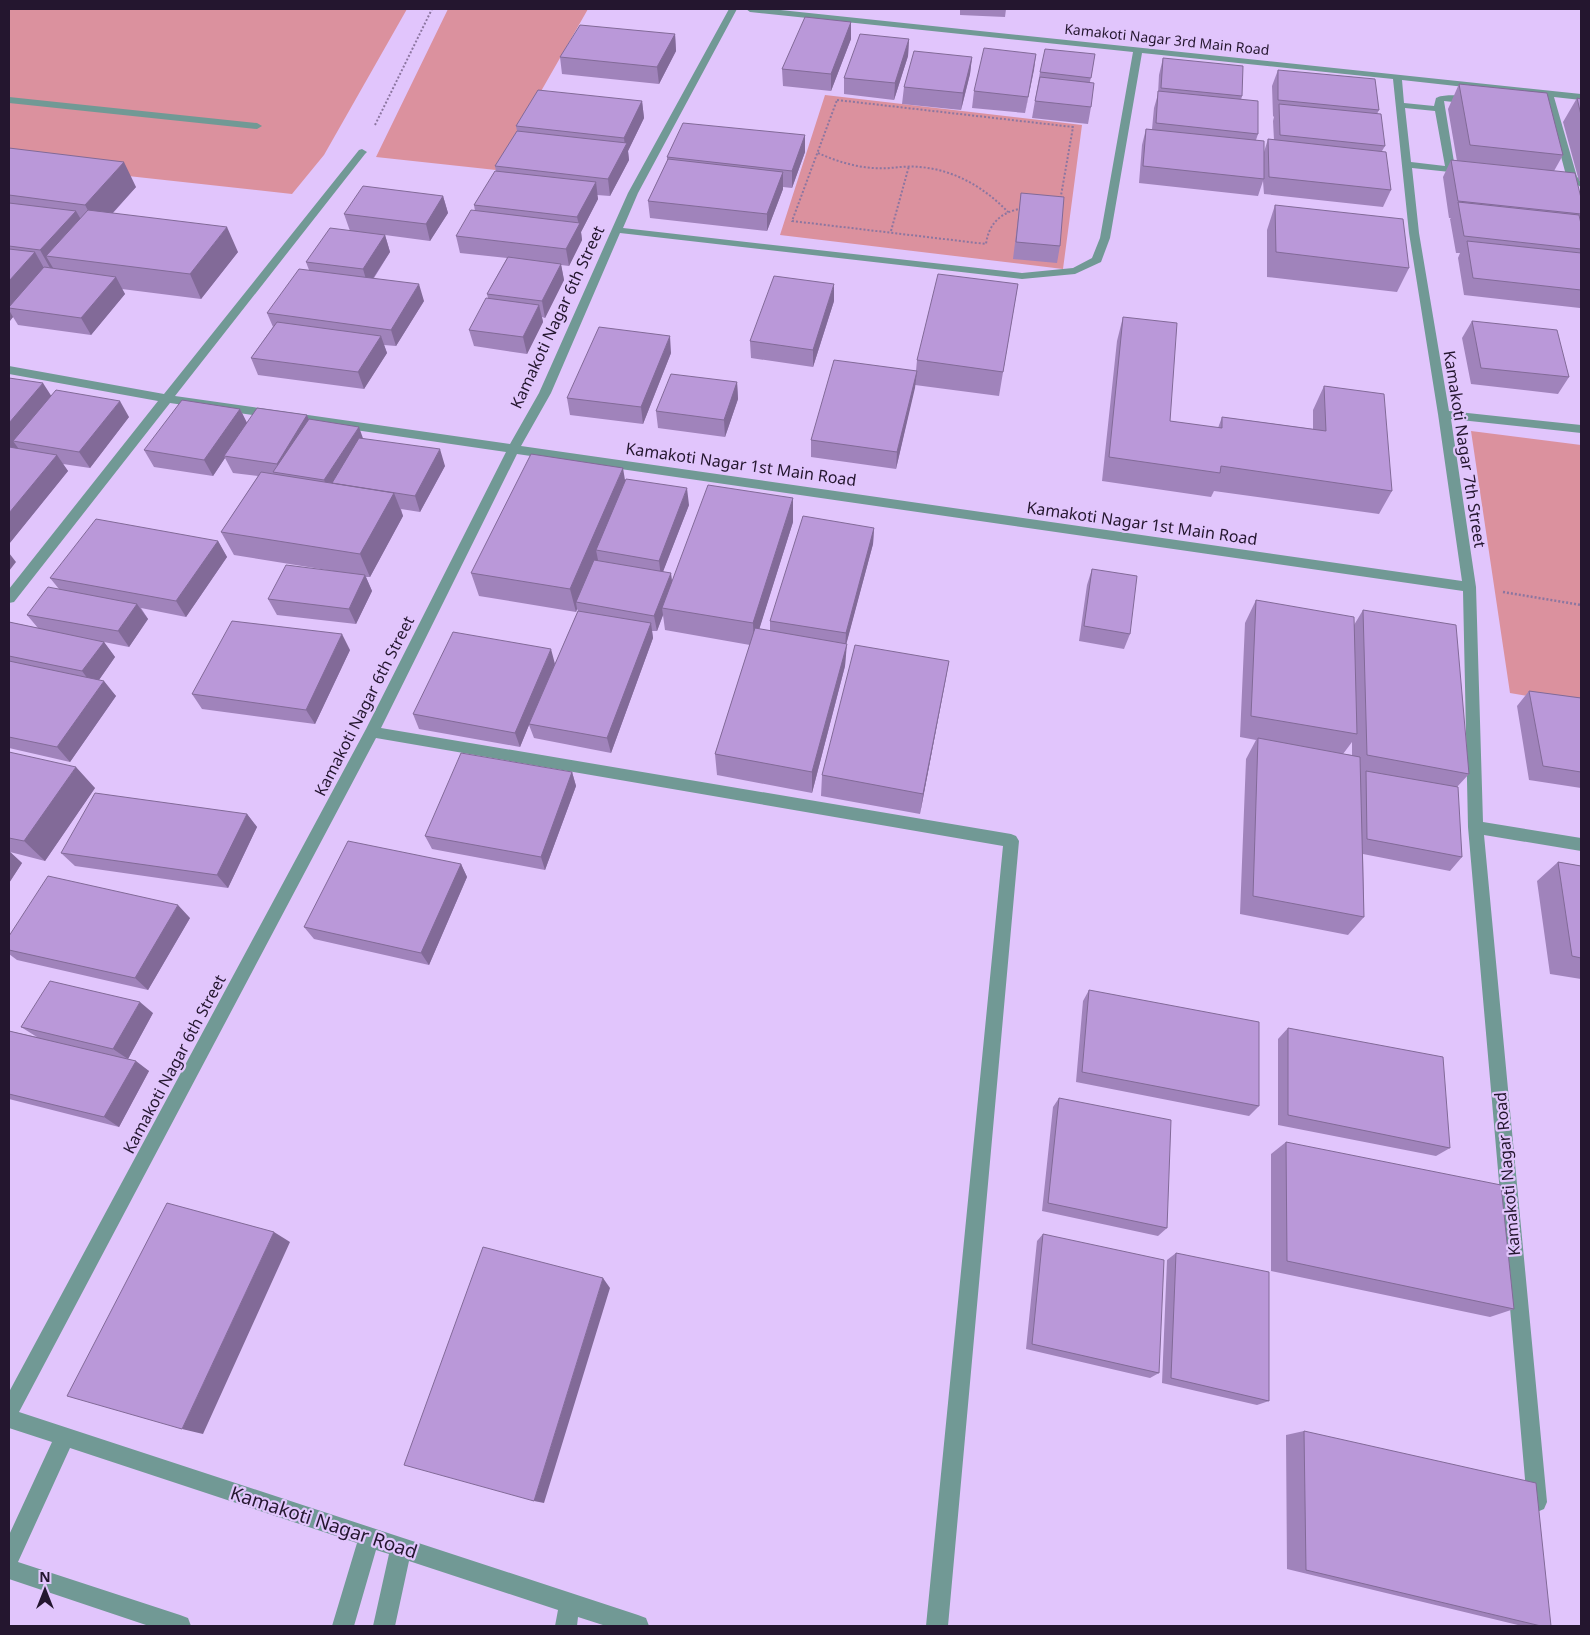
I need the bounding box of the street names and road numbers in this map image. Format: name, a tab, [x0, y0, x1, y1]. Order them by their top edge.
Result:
street label: Kamakoti Nagar 3rd Main Road	[1064, 19, 1270, 59]
street label: Kamakoti Nagar 6th Street	[505, 222, 609, 412]
street label: Kamakoti Nagar 7th Street	[1439, 349, 1492, 549]
street label: Kamakoti Nagar 1st Main Road	[624, 437, 858, 491]
street label: Kamakoti Nagar 1st Main Road	[1025, 496, 1259, 550]
street label: Kamakoti Nagar 6th Street	[309, 612, 419, 800]
street label: Kamakoti Nagar 6th Street	[117, 971, 231, 1157]
street label: Kamakoti Nagar Road	[1489, 1091, 1525, 1257]
street label: Kamakoti Nagar Road	[227, 1479, 421, 1565]

